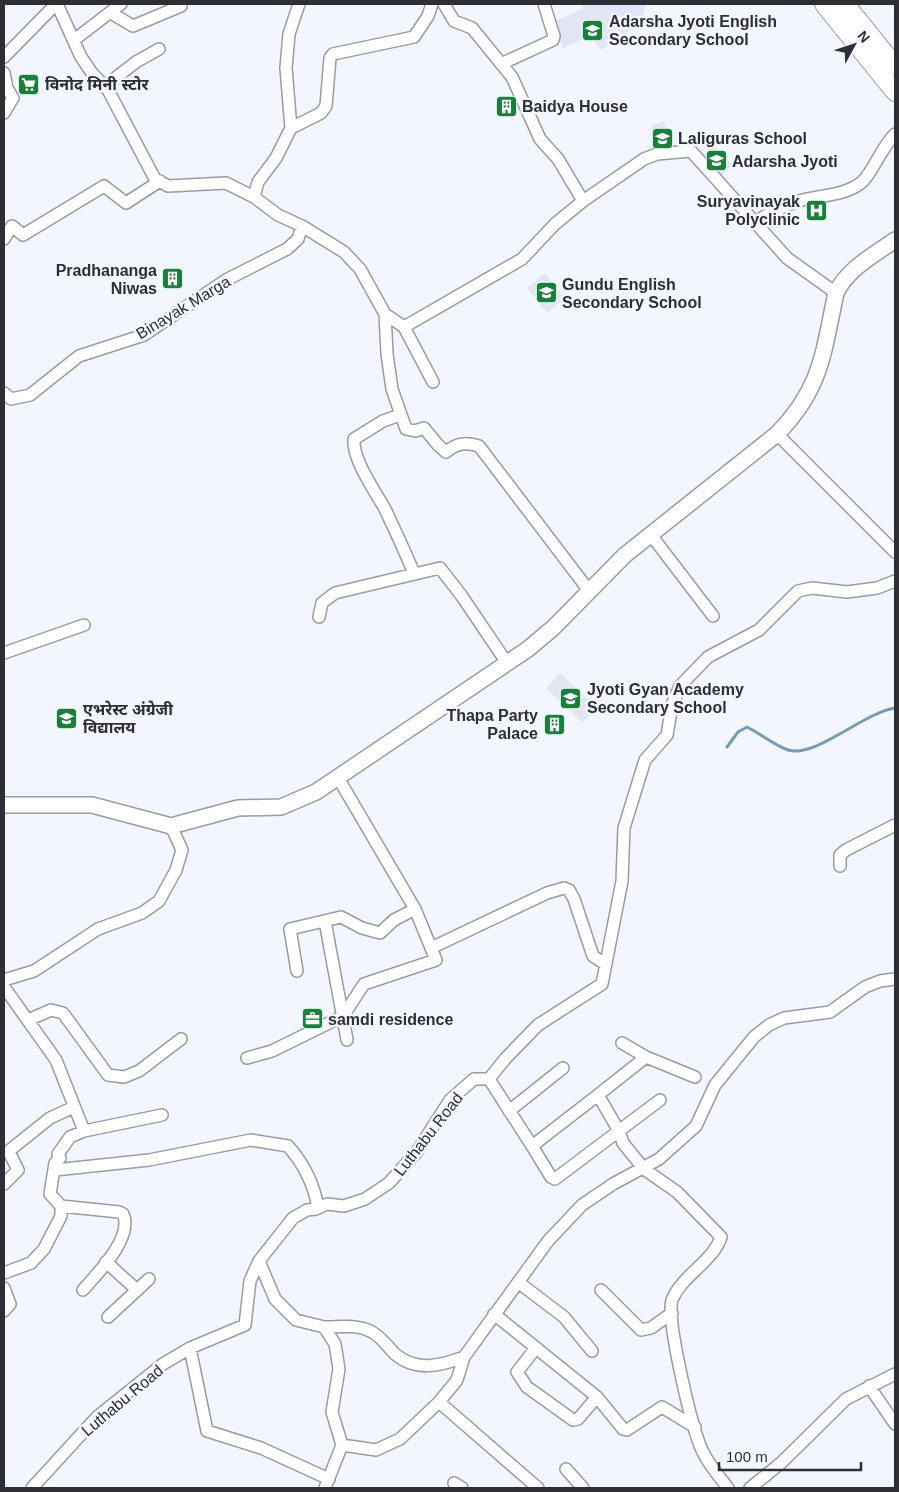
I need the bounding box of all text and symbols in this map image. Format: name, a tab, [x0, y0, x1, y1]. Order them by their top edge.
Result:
place label: Adarsha Jyoti English Secondary School	[609, 13, 777, 48]
school or university icon: Adarsha Jyoti English Secondary School	[581, 18, 605, 42]
north arrow	[829, 20, 879, 70]
text: N	[855, 28, 873, 46]
supermarket icon: विनोद मिनी स्टोर	[17, 72, 41, 96]
place label: विनोद मिनी स्टोर	[45, 76, 150, 93]
building icon: Baidya House	[494, 94, 518, 118]
place label: Baidya House	[522, 98, 628, 115]
school or university icon: Laliguras School	[650, 126, 674, 150]
place label: Laliguras School	[678, 130, 807, 147]
school or university icon: Adarsha Jyoti	[704, 149, 728, 173]
place label: Adarsha Jyoti	[732, 153, 838, 170]
place label: Suryavinayak Polyclinic	[697, 193, 800, 228]
hospital icon: Suryavinayak Polyclinic	[804, 198, 828, 222]
place label: Pradhananga Niwas	[56, 262, 157, 297]
building icon: Pradhananga Niwas	[161, 267, 185, 291]
street label: Binayak Marga	[133, 273, 233, 342]
place label: Gundu English Secondary School	[562, 276, 702, 311]
school or university icon: Gundu English Secondary School	[534, 281, 558, 305]
place label: Jyoti Gyan Academy Secondary School	[587, 681, 744, 716]
school or university icon: Jyoti Gyan Academy Secondary School	[559, 686, 583, 710]
place label: एभरेस्ट अंग्रेजी विद्यालय	[83, 700, 173, 736]
school or university icon: एभरेस्ट अंग्रेजी विद्यालय	[55, 706, 79, 730]
place label: Thapa Party Palace	[446, 707, 538, 742]
building icon: Thapa Party Palace	[542, 712, 566, 736]
office icon: samdi residence	[300, 1007, 324, 1031]
place label: samdi residence	[328, 1011, 454, 1028]
street label: Luthabu Road	[391, 1089, 466, 1179]
street label: Luthabu Road	[78, 1362, 166, 1439]
scale bar	[719, 1440, 862, 1472]
text: 100 m	[726, 1448, 768, 1465]

